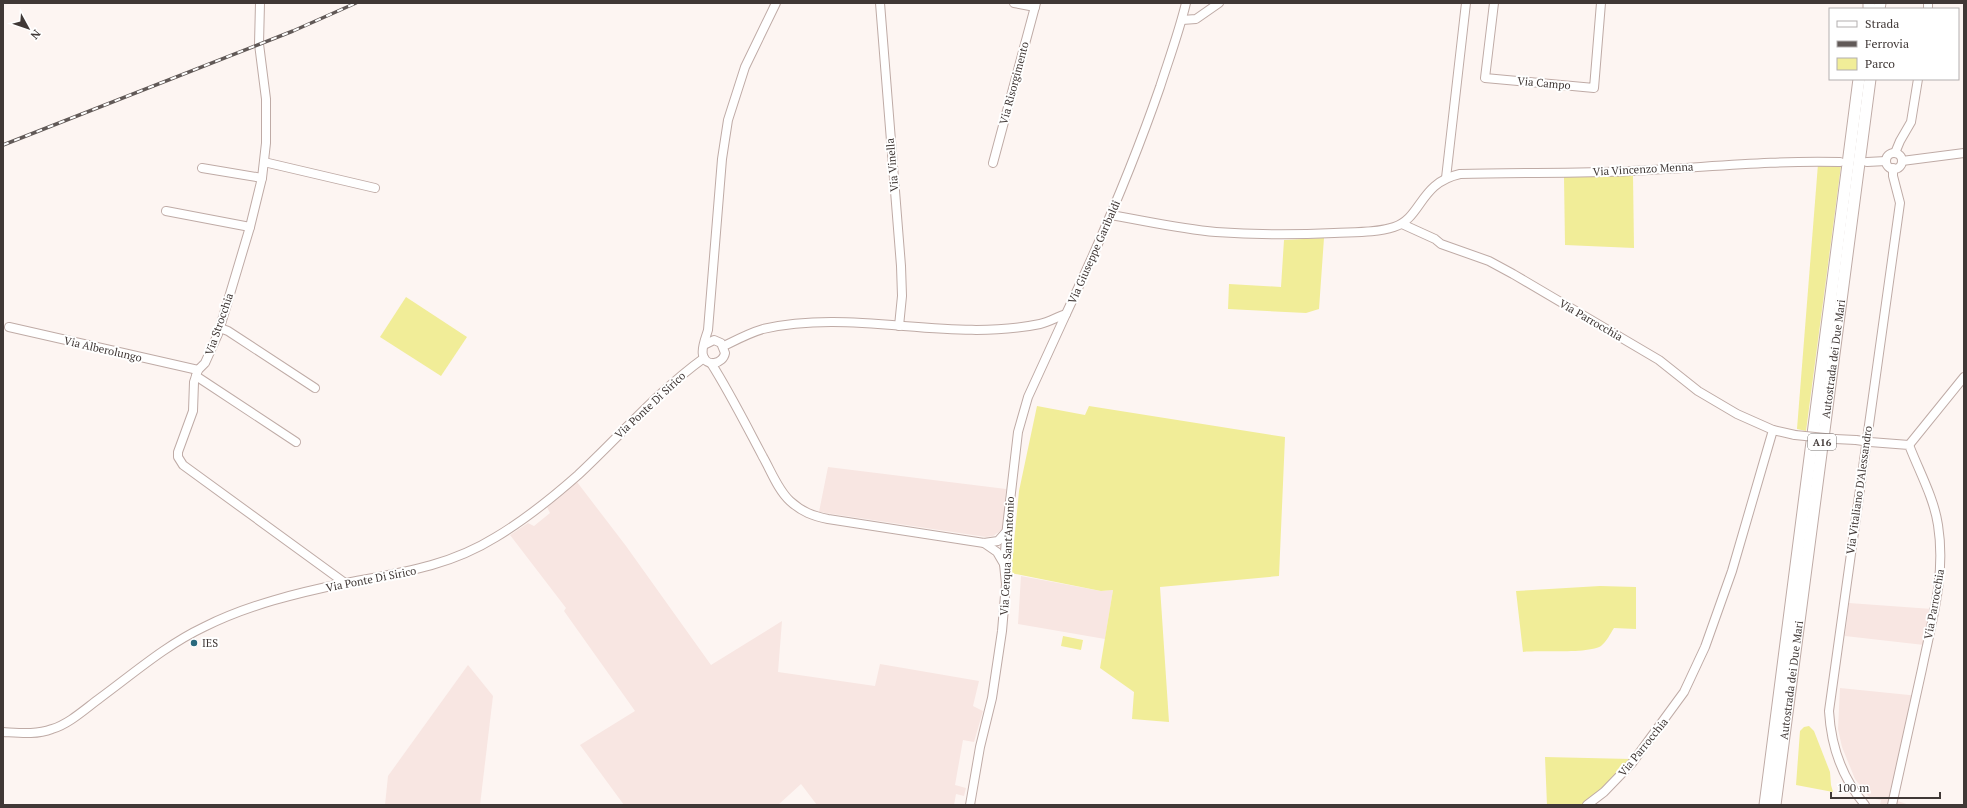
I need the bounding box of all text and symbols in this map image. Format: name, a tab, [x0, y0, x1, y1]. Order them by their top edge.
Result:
north arrow	[8, 8, 48, 48]
legend	[1829, 8, 1959, 80]
text: Strada	[1865, 16, 1899, 31]
text: N	[27, 27, 44, 43]
text: Ferrovia	[1865, 36, 1909, 51]
street label: Via Risorgimento	[996, 40, 1032, 126]
text: Parco	[1865, 56, 1895, 71]
street label: Via Campo	[1517, 74, 1571, 92]
street label: Via Vinella	[883, 137, 901, 192]
street label: Via Vincenzo Menna	[1592, 159, 1694, 179]
street label: Via Giuseppe Garibaldi	[1065, 198, 1123, 306]
street label: Via Strocchia	[202, 291, 236, 357]
street label: Via Parrocchia	[1557, 296, 1626, 344]
street label: Autostrada dei Due Mari	[1819, 299, 1848, 419]
street label: Via Alberolungo	[63, 333, 143, 365]
street label: Via Ponte Di Sirico	[612, 369, 688, 441]
street label: Via Vitaliano D'Alessandro	[1843, 425, 1875, 555]
road number: A16	[1808, 434, 1836, 450]
street label: Via Cerqua Sant'Antonio	[997, 496, 1017, 616]
street label: Via Ponte Di Sirico	[325, 563, 417, 595]
street label: Via Parrocchia	[1921, 567, 1947, 640]
street label: Autostrada dei Due Mari	[1777, 620, 1806, 740]
place label: IES	[202, 636, 218, 650]
marker: IES	[189, 638, 199, 648]
street label: Via Parrocchia	[1615, 715, 1671, 779]
scale bar	[1831, 774, 1940, 800]
text: 100 m	[1837, 780, 1870, 795]

